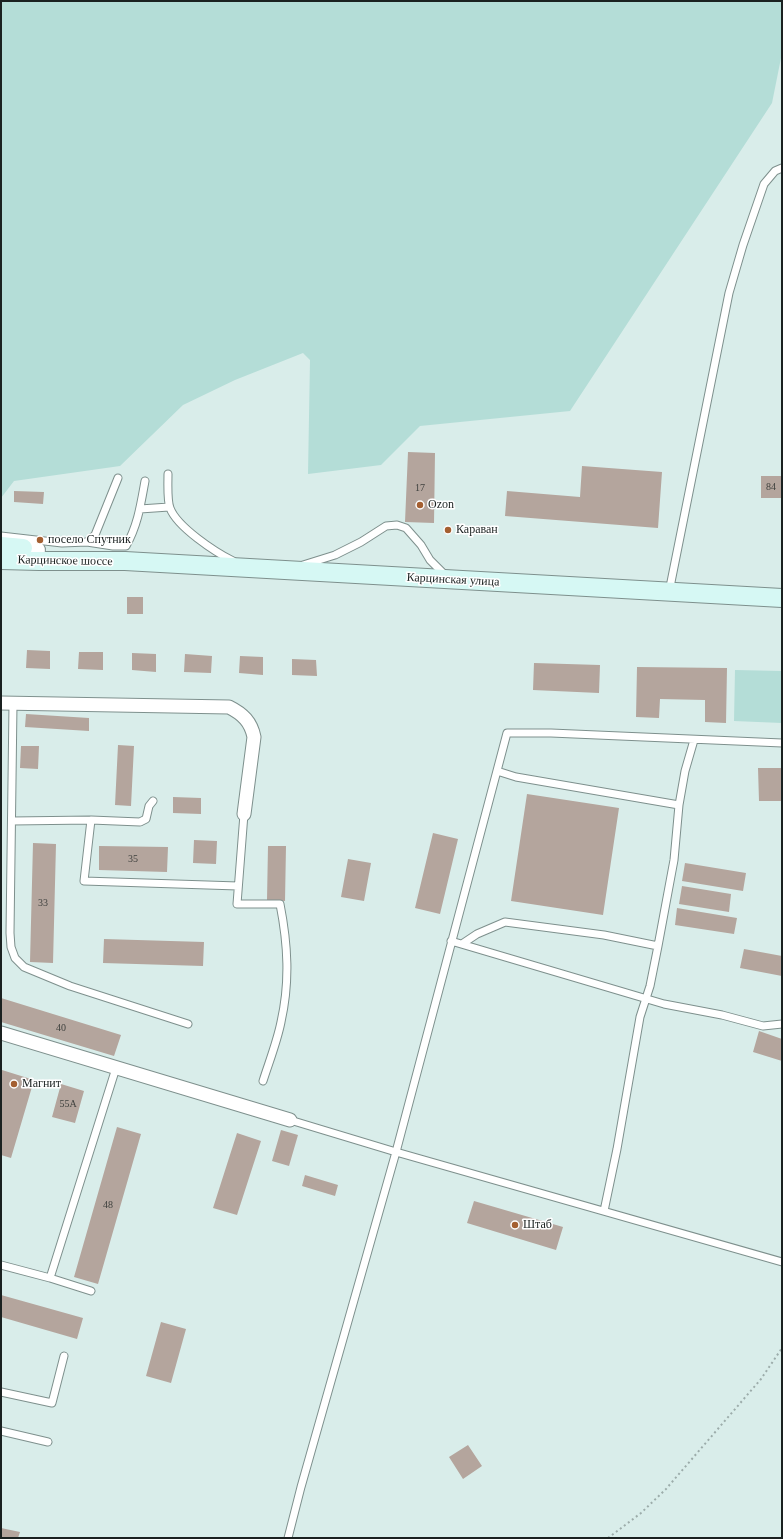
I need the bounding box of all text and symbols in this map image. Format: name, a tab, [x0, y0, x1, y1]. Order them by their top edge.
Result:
house number: 84	[766, 481, 776, 493]
house number: 17	[415, 482, 425, 494]
place label: Ozon	[428, 498, 454, 512]
marker: Ozon	[415, 500, 425, 510]
place label: Караван	[456, 523, 498, 537]
marker: Караван	[443, 525, 453, 535]
place label: посело Спутник	[48, 533, 131, 547]
marker: посело Спутник	[35, 535, 45, 545]
street label: Карцинское шоссе	[17, 553, 113, 569]
street label: Карцинская улица	[406, 570, 500, 590]
house number: 35	[128, 853, 138, 865]
house number: 33	[38, 897, 48, 909]
house number: 40	[56, 1022, 66, 1034]
place label: Магнит	[22, 1077, 61, 1091]
marker: Магнит	[9, 1079, 19, 1089]
house number: 55А	[59, 1098, 77, 1110]
house number: 48	[103, 1199, 113, 1211]
place label: Штаб	[523, 1218, 552, 1232]
marker: Штаб	[510, 1220, 520, 1230]

